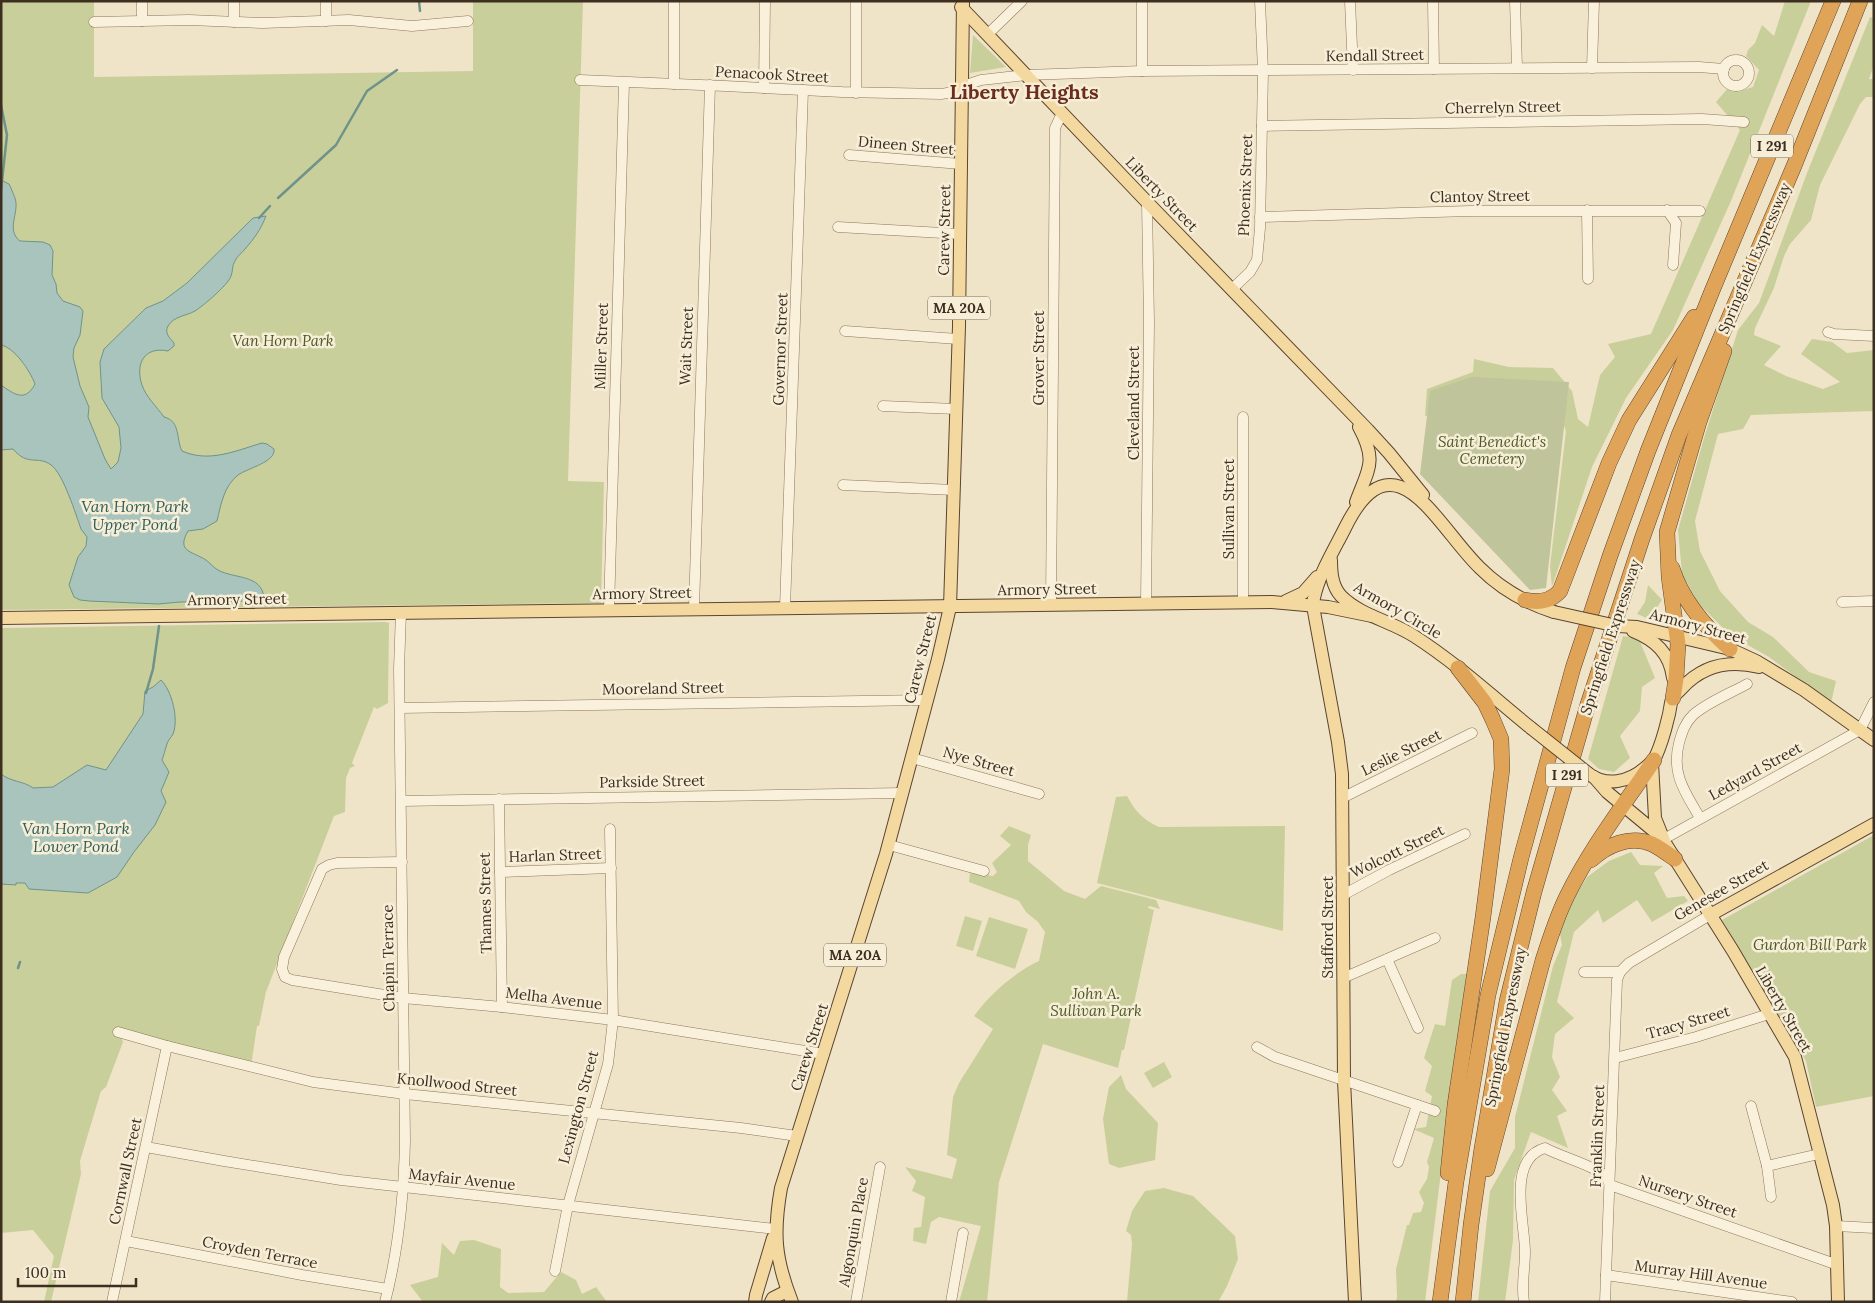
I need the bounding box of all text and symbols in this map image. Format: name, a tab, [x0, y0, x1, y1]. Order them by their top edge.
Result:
street label: Kendall Street	[1326, 45, 1425, 65]
street label: Penacook Street	[715, 62, 830, 86]
district label: Liberty Heights	[949, 79, 1099, 104]
street label: Cherrelyn Street	[1445, 96, 1561, 118]
street label: Dineen Street	[857, 131, 955, 159]
street label: Phoenix Street	[1234, 133, 1256, 237]
road number: I 291	[1751, 134, 1793, 158]
street label: Liberty Street	[1122, 153, 1203, 235]
street label: Springfield Expressway	[1713, 179, 1795, 337]
street label: Carew Street	[934, 184, 954, 276]
street label: Clantoy Street	[1430, 186, 1530, 206]
street label: Governor Street	[769, 292, 791, 406]
road number: MA 20A	[928, 296, 990, 320]
street label: Miller Street	[590, 302, 612, 390]
street label: Wait Street	[675, 306, 697, 386]
street label: Grover Street	[1029, 310, 1048, 406]
park label: Van Horn Park	[233, 331, 334, 350]
street label: Cleveland Street	[1124, 346, 1143, 460]
park label: Saint Benedict's Cemetery	[1438, 432, 1546, 468]
street label: Sullivan Street	[1219, 459, 1238, 559]
water label: Van Horn Park Upper Pond	[81, 496, 189, 534]
street label: Springfield Expressway	[1576, 557, 1644, 717]
street label: Armory Circle	[1350, 577, 1445, 643]
street label: Armory Street	[996, 579, 1097, 599]
street label: Armory Street	[591, 583, 692, 603]
street label: Armory Street	[186, 589, 287, 609]
street label: Armory Street	[1647, 604, 1749, 648]
street label: Carew Street	[900, 612, 940, 706]
street label: Mooreland Street	[602, 677, 724, 699]
street label: Leslie Street	[1358, 724, 1444, 780]
street label: Ledyard Street	[1705, 738, 1805, 804]
street label: Nye Street	[941, 742, 1017, 780]
road number: I 291	[1546, 764, 1588, 786]
street label: Parkside Street	[599, 771, 705, 791]
water label: Van Horn Park Lower Pond	[22, 818, 130, 856]
street label: Wolcott Street	[1347, 820, 1447, 882]
street label: Harlan Street	[508, 844, 602, 866]
street label: Thames Street	[475, 852, 495, 954]
street label: Genesee Street	[1670, 855, 1772, 925]
street label: Stafford Street	[1318, 875, 1337, 978]
street label: Chapin Terrace	[378, 904, 398, 1012]
park label: Gurdon Bill Park	[1753, 935, 1867, 954]
road number: MA 20A	[824, 944, 886, 966]
street label: Springfield Expressway	[1480, 945, 1530, 1109]
street label: Liberty Street	[1752, 962, 1816, 1056]
street label: Melha Avenue	[504, 983, 604, 1013]
park label: John A. Sullivan Park	[1050, 984, 1142, 1020]
street label: Carew Street	[786, 1001, 832, 1093]
street label: Tracy Street	[1644, 1001, 1732, 1043]
street label: Lexington Street	[554, 1048, 602, 1166]
street label: Knollwood Street	[396, 1068, 518, 1100]
street label: Franklin Street	[1586, 1084, 1608, 1188]
street label: Cornwall Street	[104, 1116, 146, 1226]
street label: Mayfair Avenue	[407, 1164, 517, 1194]
street label: Nursery Street	[1636, 1170, 1740, 1222]
street label: Algonquin Place	[834, 1176, 872, 1289]
street label: Croyden Terrace	[201, 1232, 319, 1272]
street label: Murray Hill Avenue	[1633, 1255, 1769, 1293]
scale bar	[18, 1256, 135, 1288]
text: 100 m	[25, 1263, 66, 1282]

